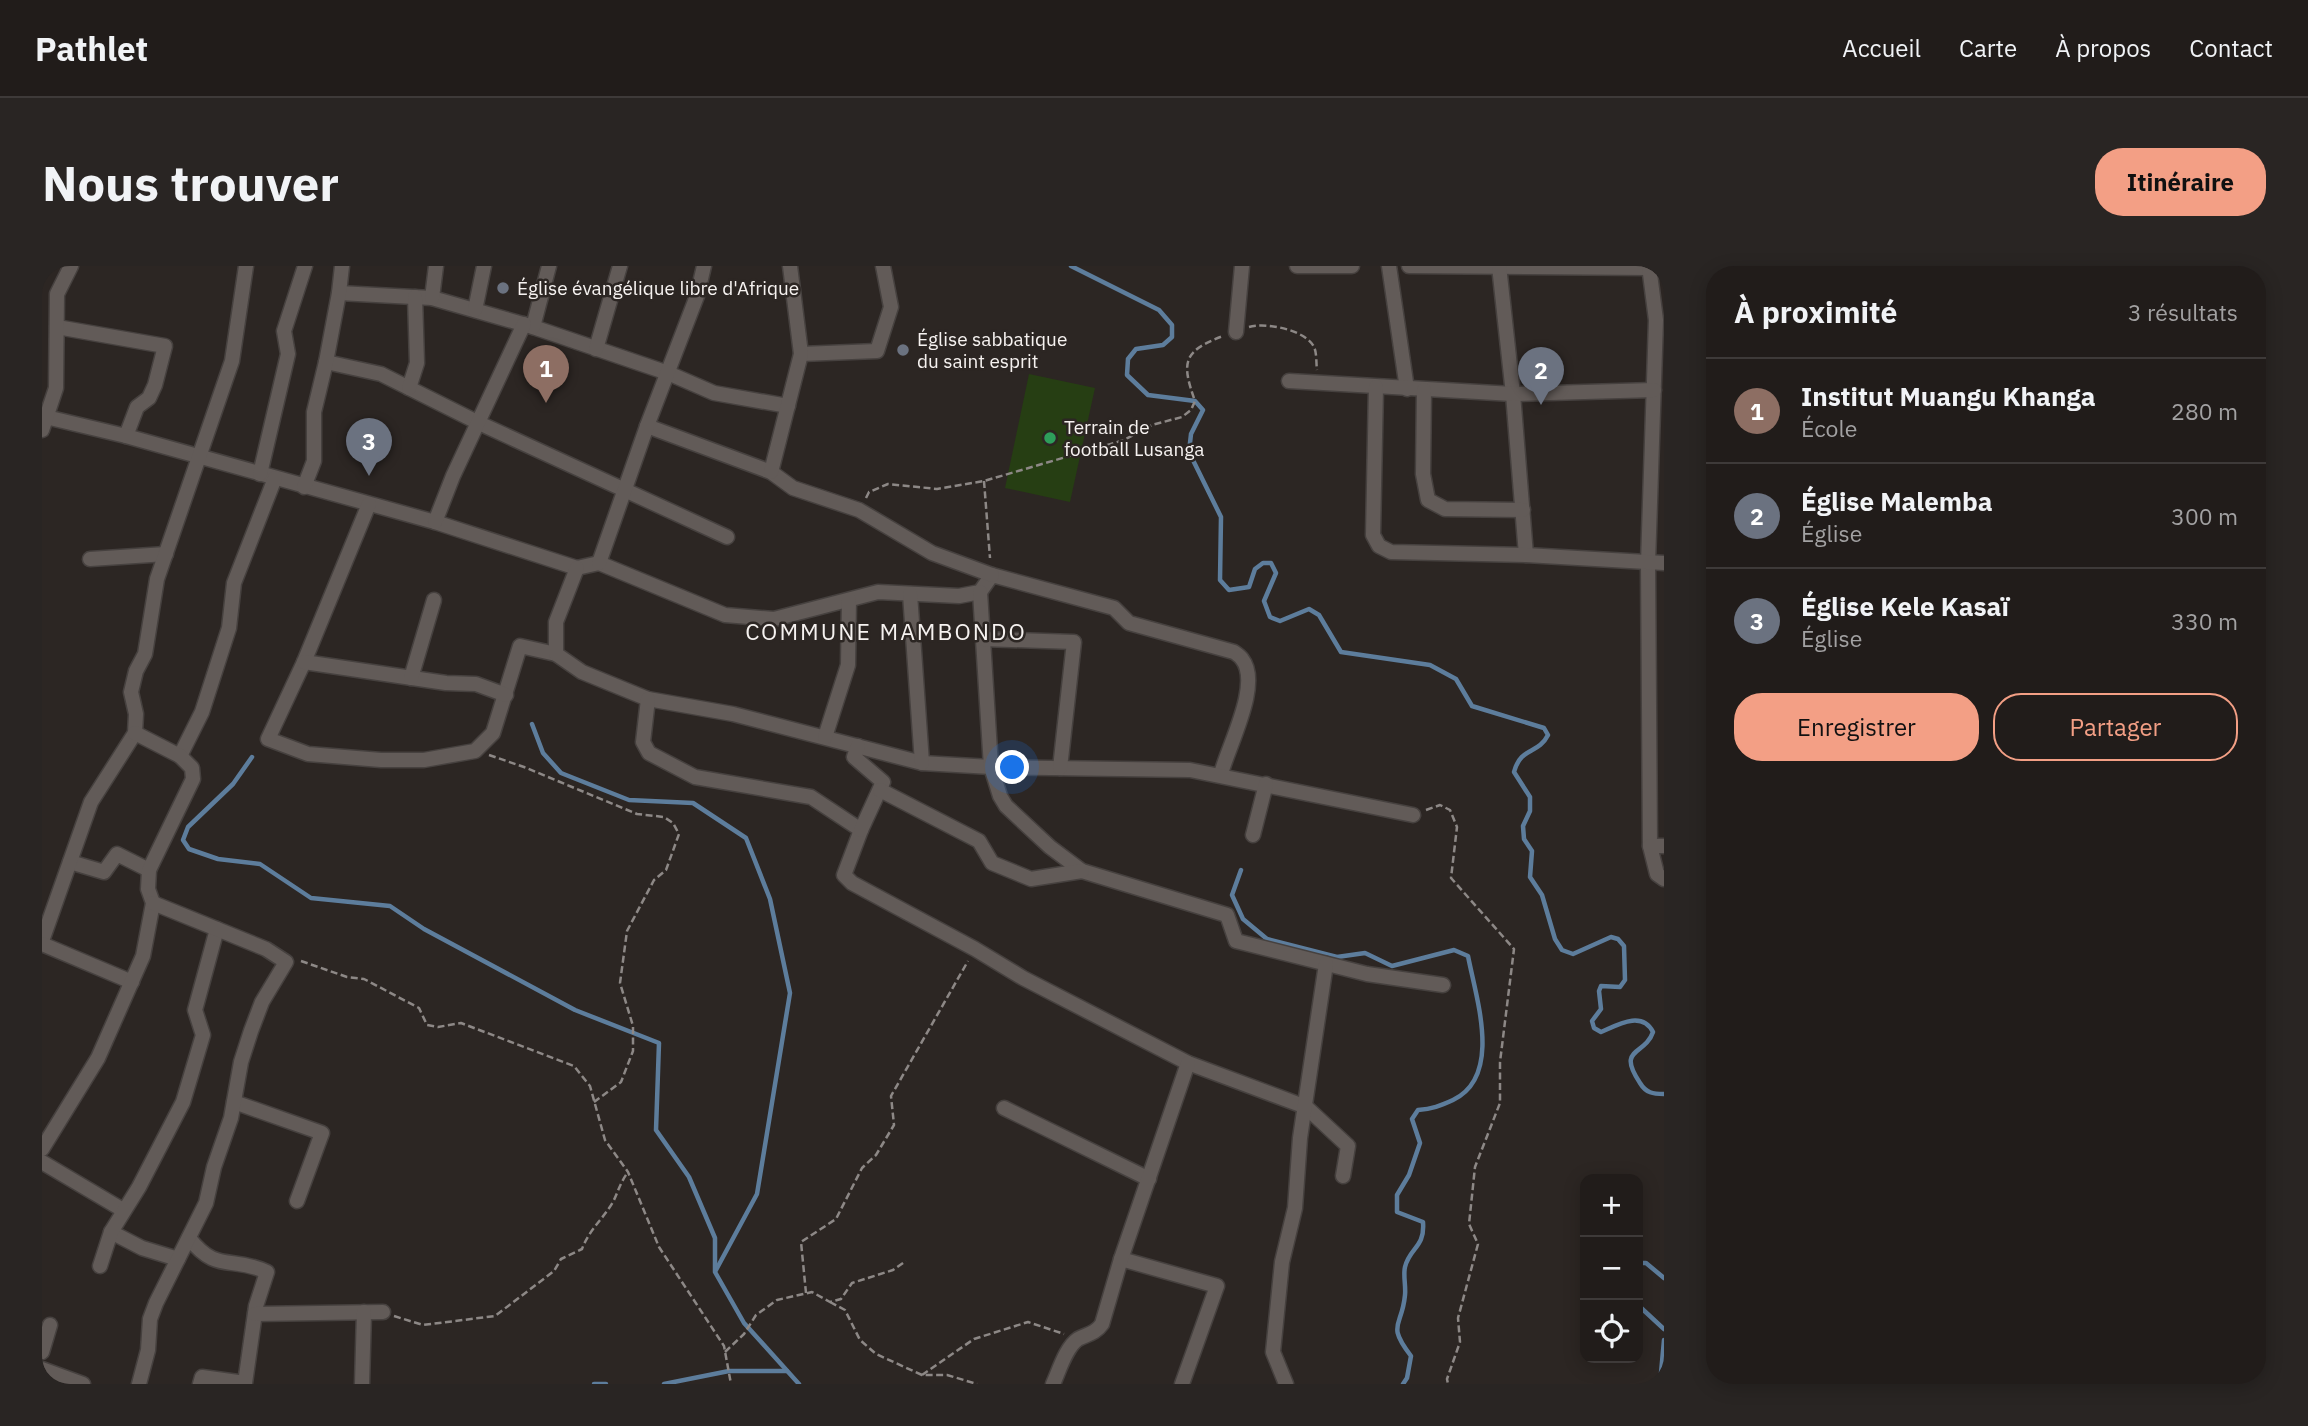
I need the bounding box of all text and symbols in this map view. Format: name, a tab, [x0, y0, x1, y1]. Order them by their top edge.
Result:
text: Pathlet	[35, 27, 148, 70]
text: Accueil	[1842, 32, 1921, 64]
text: Carte	[1959, 32, 2017, 64]
text: À propos	[2055, 32, 2151, 64]
text: Contact	[2189, 32, 2273, 64]
button: Itinéraire	[2095, 148, 2266, 216]
text: Nous trouver	[42, 151, 339, 214]
place label: Église évangélique libre d'Afrique	[517, 276, 799, 300]
marker: Église évangélique libre d'Afrique	[495, 280, 511, 296]
text: À proximité	[1734, 292, 1897, 331]
text: 3 résultats	[2128, 297, 2238, 327]
place label: Église sabbatique du saint esprit	[917, 327, 1067, 373]
marker: Église sabbatique du saint esprit	[895, 342, 911, 358]
pin: 1	[523, 345, 569, 403]
pin: 2	[1518, 347, 1564, 405]
text: Institut Muangu Khanga	[1801, 379, 2096, 413]
text: 1	[1750, 396, 1764, 426]
text: 280 m	[2171, 396, 2238, 426]
text: École	[1801, 413, 1857, 443]
place label: Terrain de football Lusanga	[1064, 415, 1204, 461]
pin: 3	[346, 418, 392, 476]
marker: Terrain de football Lusanga	[1042, 430, 1058, 446]
text: Église Malemba	[1801, 484, 1993, 518]
text: 2	[1750, 501, 1764, 531]
text: 300 m	[2171, 501, 2238, 531]
text: Église	[1801, 518, 1862, 548]
text: Église Kele Kasaï	[1801, 589, 2009, 623]
text: 3	[1750, 606, 1764, 636]
text: 330 m	[2171, 606, 2238, 636]
district label: COMMUNE MAMBONDO	[745, 616, 1027, 646]
text: Église	[1801, 623, 1862, 653]
button: Enregistrer	[1734, 693, 1979, 761]
button: Partager	[1993, 693, 2238, 761]
your location	[995, 750, 1029, 784]
map controls	[1580, 1174, 1643, 1363]
button: +	[1580, 1174, 1643, 1237]
button: −	[1580, 1237, 1643, 1300]
button: locate	[1580, 1300, 1643, 1363]

